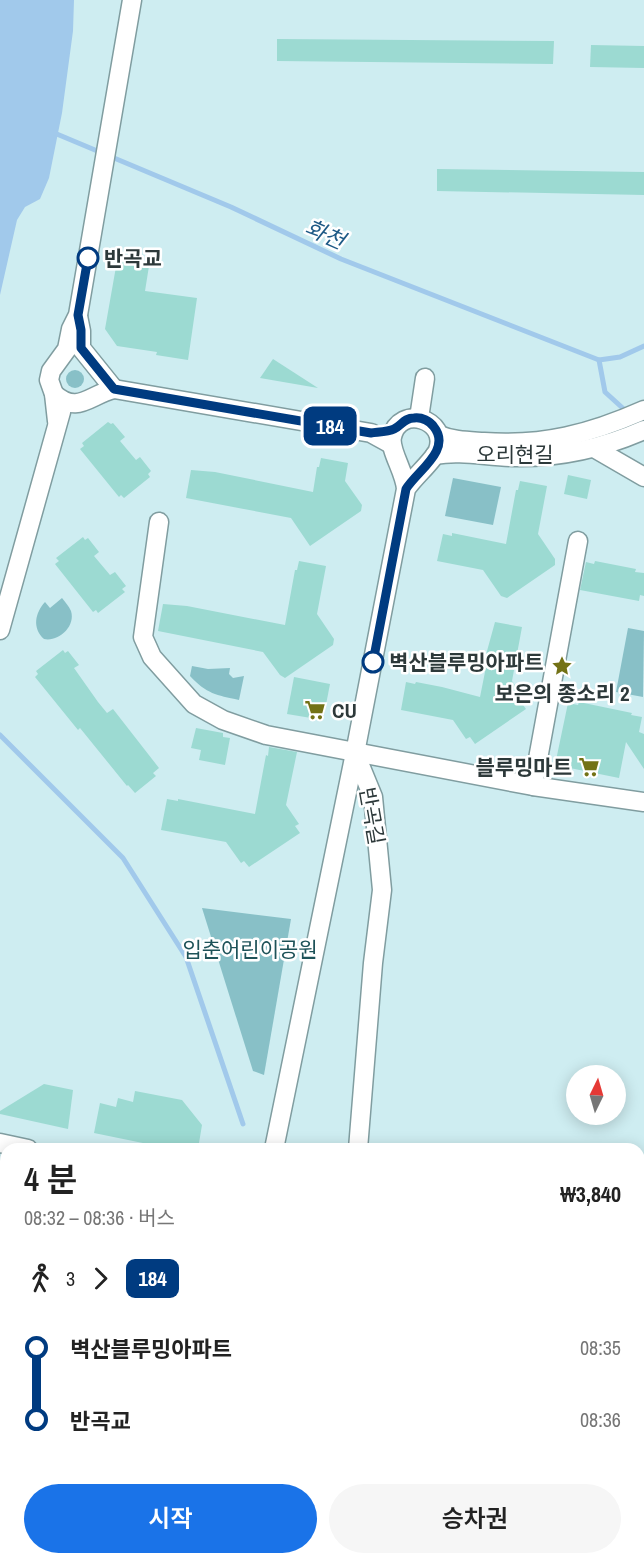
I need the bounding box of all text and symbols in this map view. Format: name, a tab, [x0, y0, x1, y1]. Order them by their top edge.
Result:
water label: 화천	[300, 212, 352, 257]
place label: 반곡교	[104, 244, 162, 273]
marker: 반곡교	[77, 247, 99, 269]
line badge: 184	[296, 406, 364, 446]
text: 184	[316, 412, 344, 441]
street label: 오리현길	[476, 440, 554, 469]
place label: 벽산블루밍아파트	[389, 648, 544, 677]
marker: 벽산블루밍아파트	[362, 651, 384, 673]
place icon: 보은의 종소리 2	[550, 654, 574, 678]
place label: 보은의 종소리 2	[494, 679, 630, 708]
place label: CU	[332, 696, 357, 725]
supermarket icon: CU	[303, 698, 327, 722]
place label: 블루밍마트	[475, 753, 572, 782]
supermarket icon: 블루밍마트	[577, 755, 601, 779]
street label: 반곡길	[353, 785, 391, 847]
park label: 입춘어린이공원	[182, 935, 318, 964]
north arrow	[566, 1065, 626, 1125]
map controls	[566, 1065, 626, 1125]
text: 4 분	[24, 1157, 77, 1201]
text: ₩3,840	[560, 1179, 621, 1209]
text: 08:32 – 08:36 · 버스	[24, 1204, 175, 1231]
icon: walk	[24, 1262, 57, 1295]
icon: forward	[84, 1262, 117, 1295]
text: 184	[138, 1264, 167, 1293]
text: 3	[66, 1265, 75, 1292]
text: 벽산블루밍아파트	[70, 1334, 232, 1364]
text: 08:35	[580, 1334, 621, 1361]
text: 반곡교	[70, 1406, 131, 1436]
text: 08:36	[580, 1406, 621, 1433]
button: 시작	[24, 1484, 317, 1553]
button: 승차권	[329, 1484, 621, 1553]

